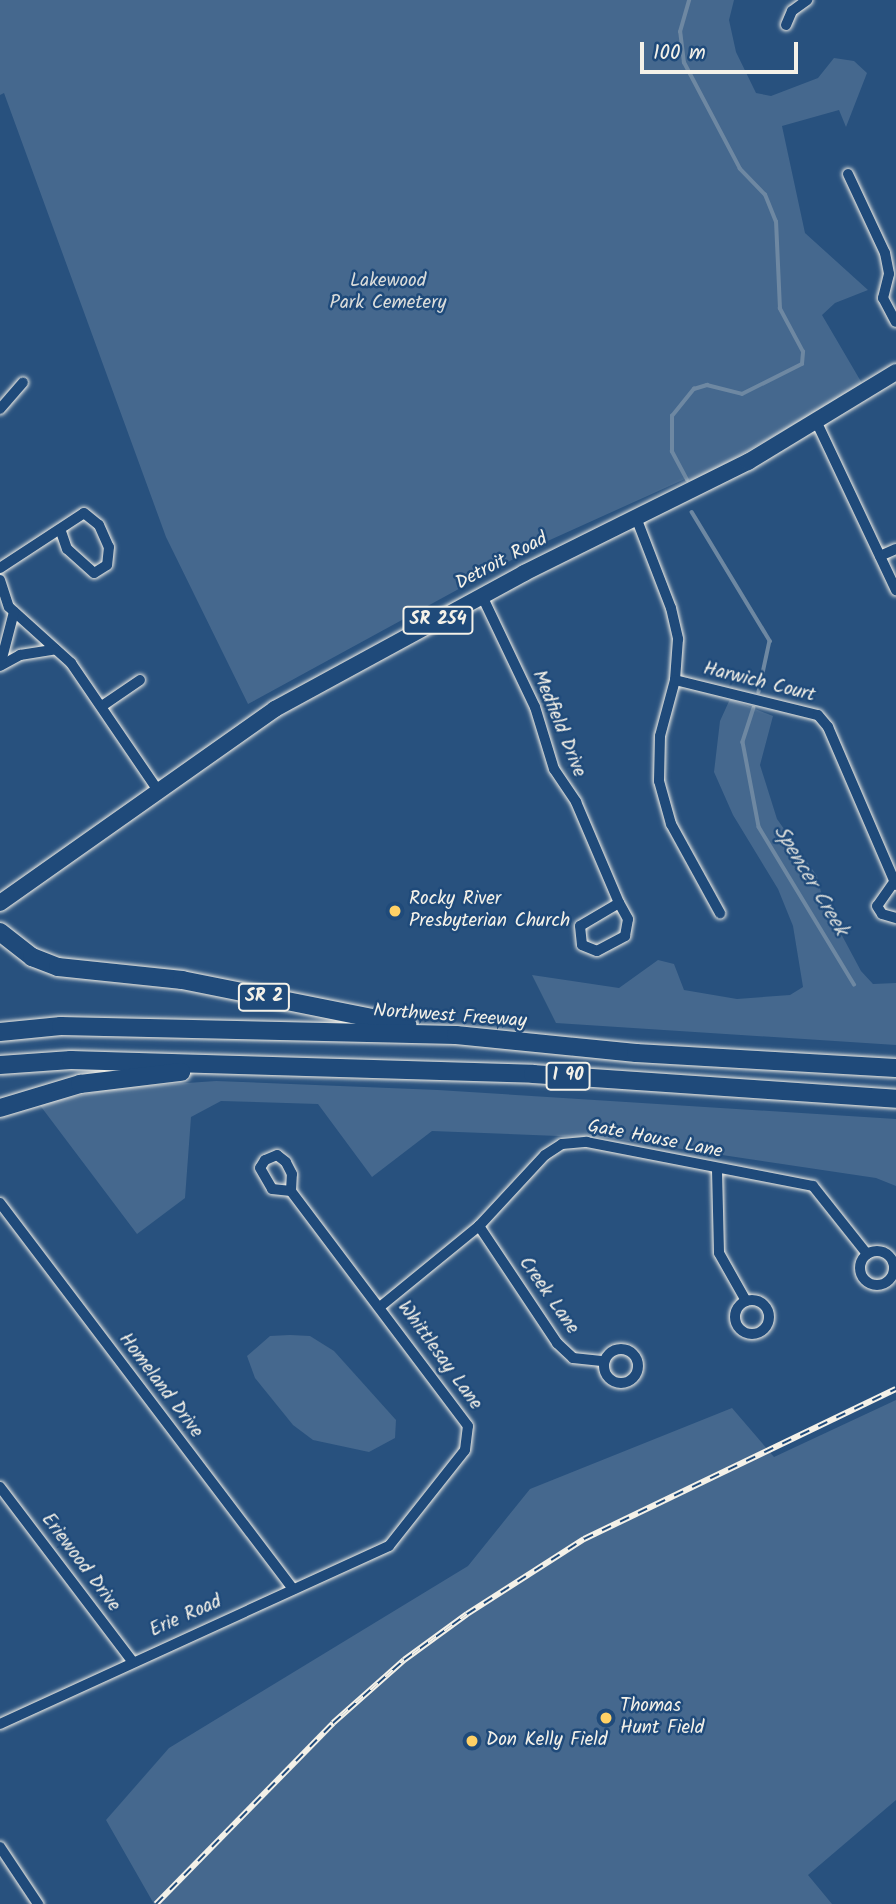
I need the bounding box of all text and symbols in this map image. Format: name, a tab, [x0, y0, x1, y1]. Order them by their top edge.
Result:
scale bar	[644, 28, 802, 72]
text: 100 m	[653, 37, 706, 70]
park label: Lakewood Park Cemetery	[330, 271, 446, 315]
street label: Detroit Road	[452, 528, 552, 596]
road number: SR 254	[401, 606, 475, 634]
street label: Harwich Court	[701, 658, 817, 708]
street label: Medfield Drive	[526, 667, 590, 781]
water label: Spencer Creek	[767, 821, 853, 941]
place label: Rocky River Presbyterian Church	[409, 889, 570, 933]
marker: Rocky River Presbyterian Church	[387, 903, 403, 919]
road number: SR 2	[238, 982, 290, 1012]
street label: Northwest Freeway	[373, 1000, 527, 1034]
road number: I 90	[545, 1062, 591, 1091]
street label: Gate House Lane	[586, 1116, 724, 1164]
street label: Creek Lane	[513, 1253, 583, 1339]
street label: Whittlesay Lane	[392, 1297, 486, 1415]
street label: Homeland Drive	[113, 1329, 207, 1443]
street label: Eriewood Drive	[36, 1509, 124, 1617]
street label: Erie Road	[147, 1591, 225, 1643]
place label: Thomas Hunt Field	[620, 1696, 704, 1740]
marker: Thomas Hunt Field	[598, 1710, 614, 1726]
place label: Don Kelly Field	[486, 1730, 607, 1752]
marker: Don Kelly Field	[464, 1733, 480, 1749]

